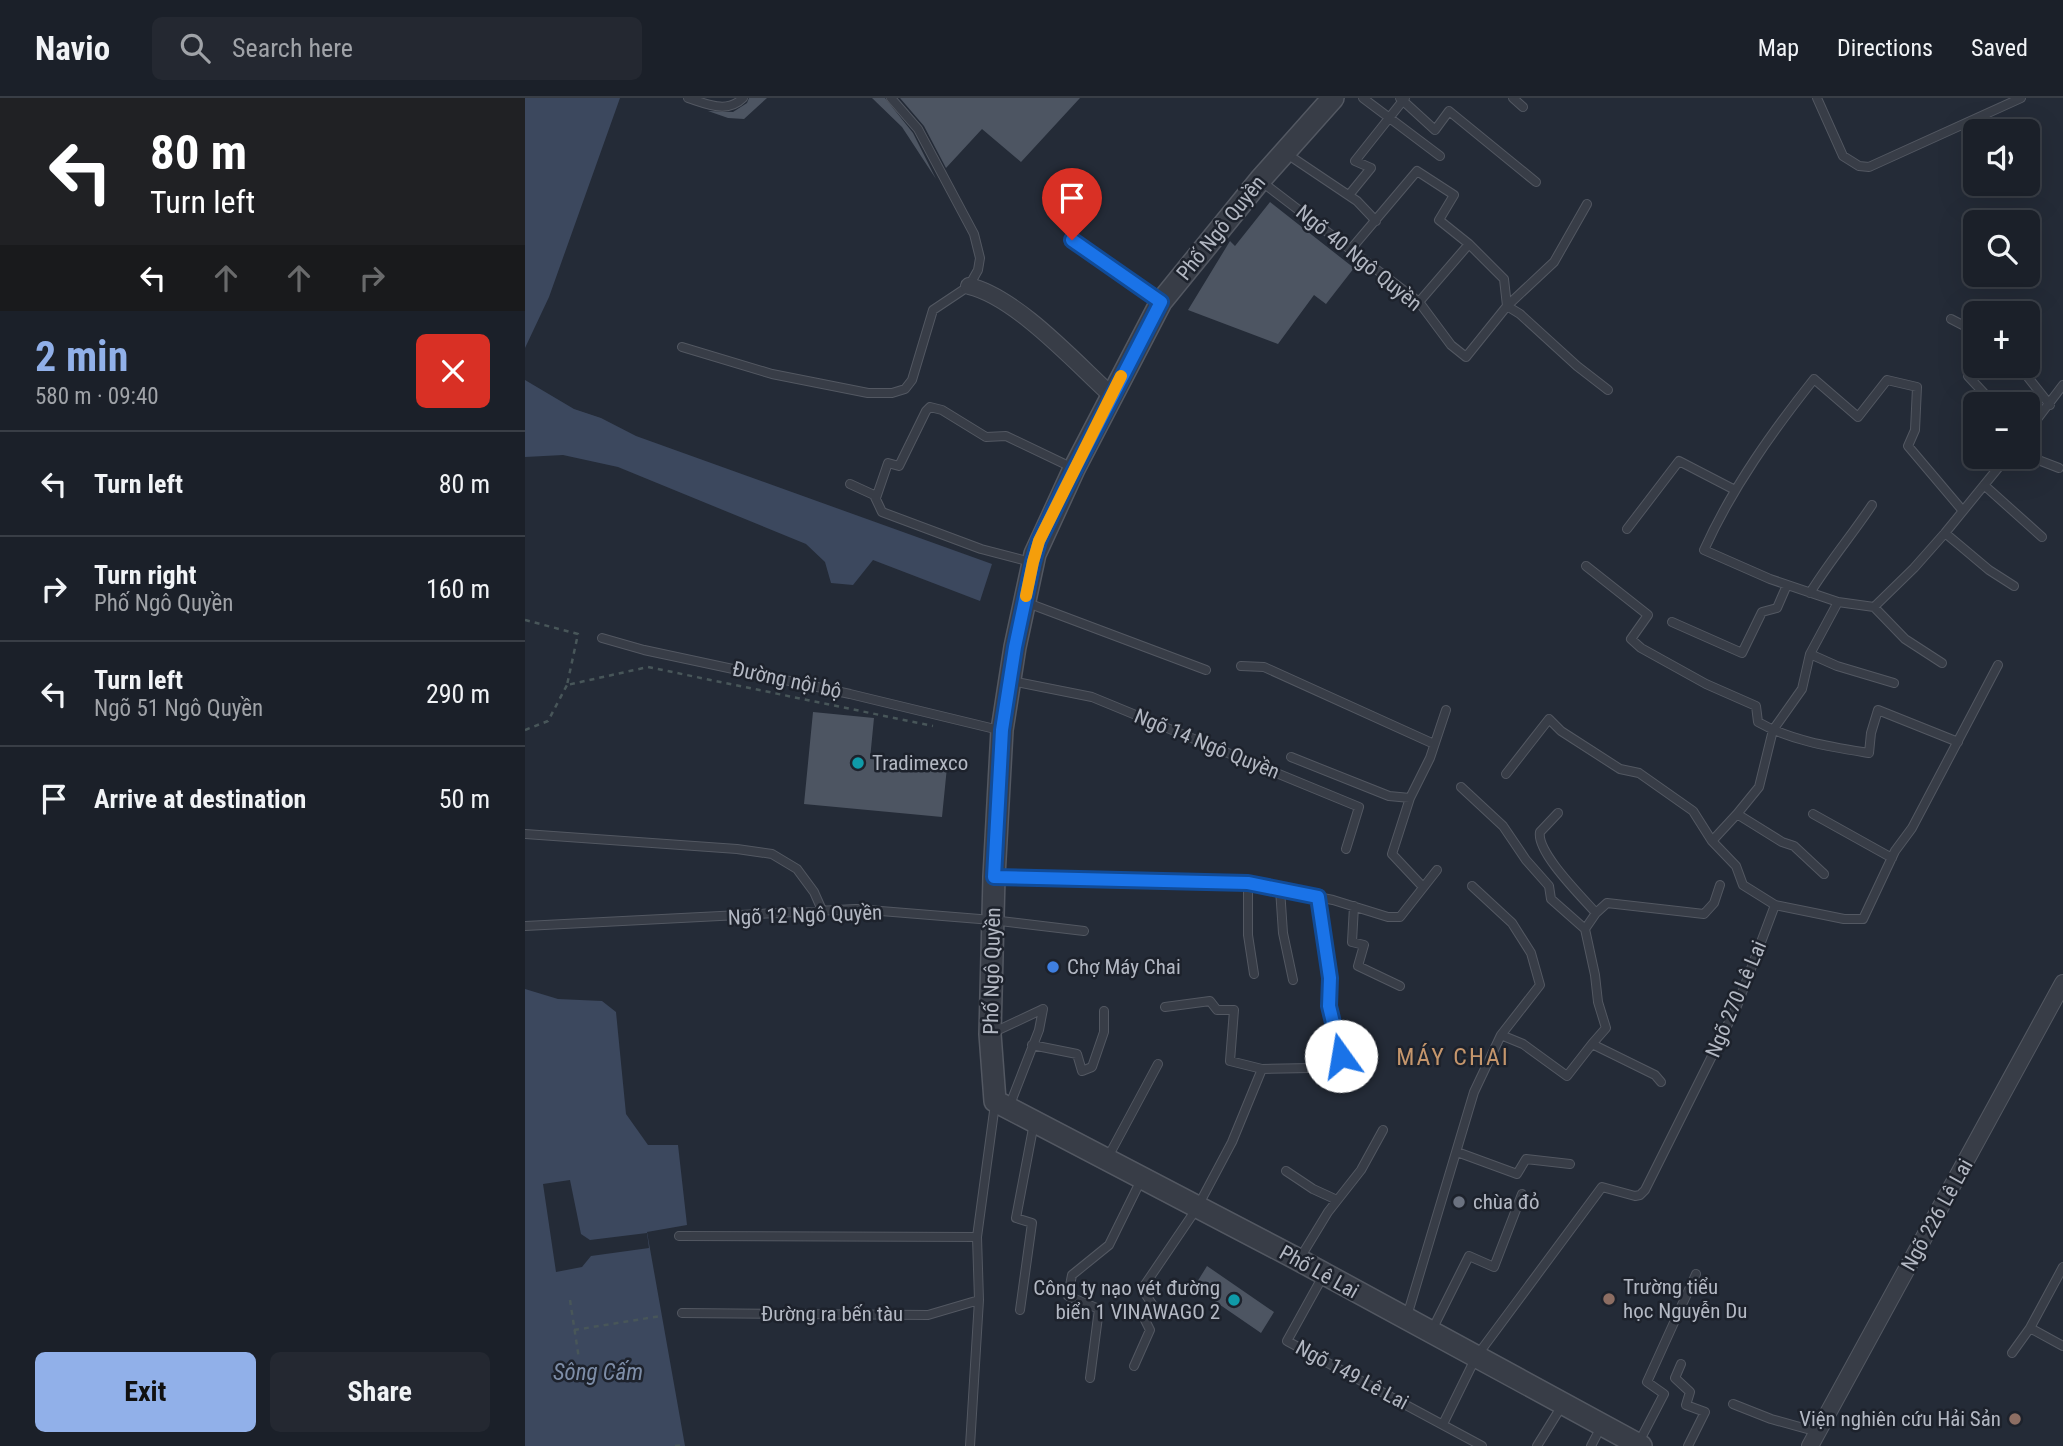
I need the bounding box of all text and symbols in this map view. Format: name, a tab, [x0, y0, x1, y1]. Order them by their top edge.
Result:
search box	[152, 17, 642, 80]
text: Navio	[35, 29, 110, 68]
icon: search	[176, 29, 214, 67]
text: Search here	[232, 33, 353, 63]
text: Map	[1758, 34, 1799, 62]
text: Directions	[1837, 34, 1933, 62]
text: Saved	[1971, 34, 2028, 62]
map controls	[1963, 119, 2040, 469]
button: sound	[1963, 119, 2040, 196]
text: 80 m	[150, 124, 247, 181]
icon: left	[35, 126, 126, 217]
pin	[1042, 168, 1102, 240]
street label: Phố Ngô Quyền	[1172, 171, 1270, 285]
icon: arrive	[1053, 179, 1091, 217]
text: Turn left	[150, 183, 255, 221]
street label: Ngõ 40 Ngô Quyền	[1291, 200, 1427, 316]
button: search	[1963, 210, 2040, 287]
icon: left	[134, 259, 172, 297]
icon: ahead	[207, 259, 245, 297]
icon: ahead	[280, 259, 318, 297]
icon: right	[353, 259, 391, 297]
button: +	[1963, 301, 2040, 378]
text: 2 min	[35, 332, 128, 381]
button: close	[416, 334, 490, 408]
text: 580 m · 09:40	[35, 383, 159, 410]
button: −	[1963, 392, 2040, 469]
icon: left	[35, 465, 73, 503]
text: Turn left	[94, 469, 183, 499]
text: 80 m	[439, 469, 490, 499]
text: Turn right	[94, 560, 196, 590]
icon: right	[35, 570, 73, 608]
text: 160 m	[426, 574, 490, 604]
text: Phố Ngô Quyền	[94, 590, 233, 617]
street label: Đường nội bộ	[730, 657, 844, 703]
text: Turn left	[94, 665, 183, 695]
icon: left	[35, 675, 73, 713]
text: 290 m	[426, 679, 490, 709]
text: Ngõ 51 Ngô Quyền	[94, 695, 263, 722]
street label: Ngõ 14 Ngô Quyền	[1131, 704, 1283, 784]
place label: Tradimexco	[872, 751, 968, 775]
marker: Tradimexco	[850, 755, 866, 771]
icon: arrive	[35, 780, 73, 818]
text: Arrive at destination	[94, 784, 306, 814]
text: 50 m	[439, 784, 490, 814]
street label: Ngõ 12 Ngô Quyền	[727, 900, 883, 930]
street label: Phố Ngô Quyền	[979, 907, 1005, 1035]
street label: Ngõ 270 Lê Lai	[1701, 937, 1771, 1061]
place label: Chợ Máy Chai	[1067, 955, 1181, 979]
marker: Chợ Máy Chai	[1045, 959, 1061, 975]
position arrow	[1304, 1019, 1378, 1093]
district label: MÁY CHAI	[1396, 1043, 1510, 1071]
street label: Ngõ 226 Lê Lai	[1896, 1155, 1978, 1275]
place label: chùa đỏ	[1473, 1190, 1540, 1214]
marker: chùa đỏ	[1451, 1194, 1467, 1210]
street label: Phố Lê Lai	[1275, 1240, 1363, 1304]
place label: Trường tiểu học Nguyễn Du	[1623, 1275, 1747, 1323]
place label: Công ty nạo vét đường biển 1 VINAWAGO 2	[1033, 1276, 1220, 1324]
marker: Trường tiểu học Nguyễn Du	[1601, 1291, 1617, 1307]
marker: Công ty nạo vét đường biển 1 VINAWAGO 2	[1226, 1292, 1242, 1308]
street label: Đường ra bến tàu	[761, 1302, 903, 1326]
street label: Ngõ 149 Lê Lai	[1292, 1335, 1412, 1415]
button: Exit	[35, 1352, 256, 1432]
button: Share	[270, 1352, 490, 1432]
water label: Sông Cấm	[553, 1359, 643, 1386]
place label: Viện nghiên cứu Hải Sản	[1799, 1407, 2001, 1431]
marker: Viện nghiên cứu Hải Sản	[2007, 1411, 2023, 1427]

